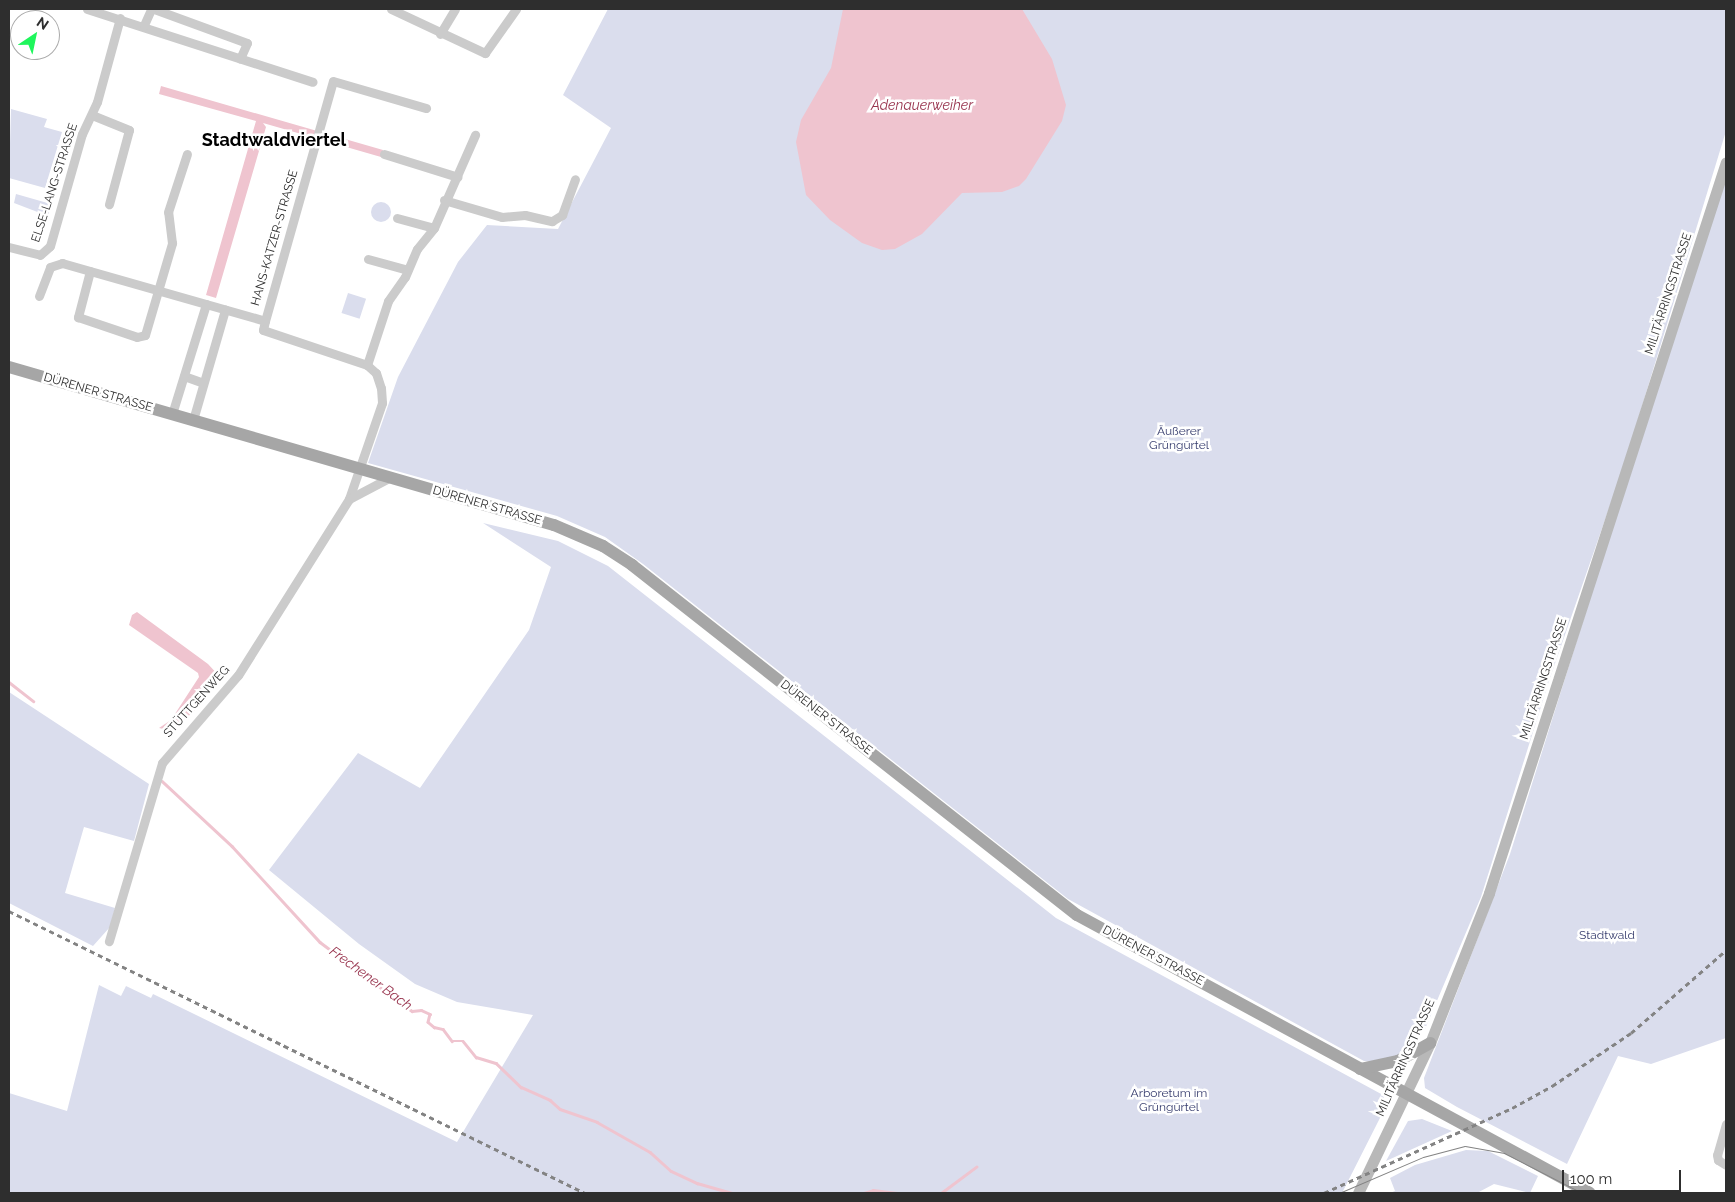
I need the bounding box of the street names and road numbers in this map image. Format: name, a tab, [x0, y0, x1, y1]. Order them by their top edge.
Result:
street label: ELSE-LANG-STRASSE	[29, 122, 81, 244]
street label: HANS-KATZER-STRASSE	[249, 168, 301, 308]
street label: MILITÄRRINGSTRASSE	[1643, 231, 1695, 357]
street label: DÜRENER STRASSE	[42, 371, 154, 415]
street label: DÜRENER STRASSE	[431, 484, 543, 528]
street label: MILITÄRRINGSTRASSE	[1518, 616, 1570, 742]
street label: STÜTTGENWEG	[161, 663, 233, 741]
street label: DÜRENER STRASSE	[777, 678, 875, 758]
street label: DÜRENER STRASSE	[1100, 923, 1206, 989]
street label: MILITÄRRINGSTRASSE	[1374, 997, 1438, 1119]

